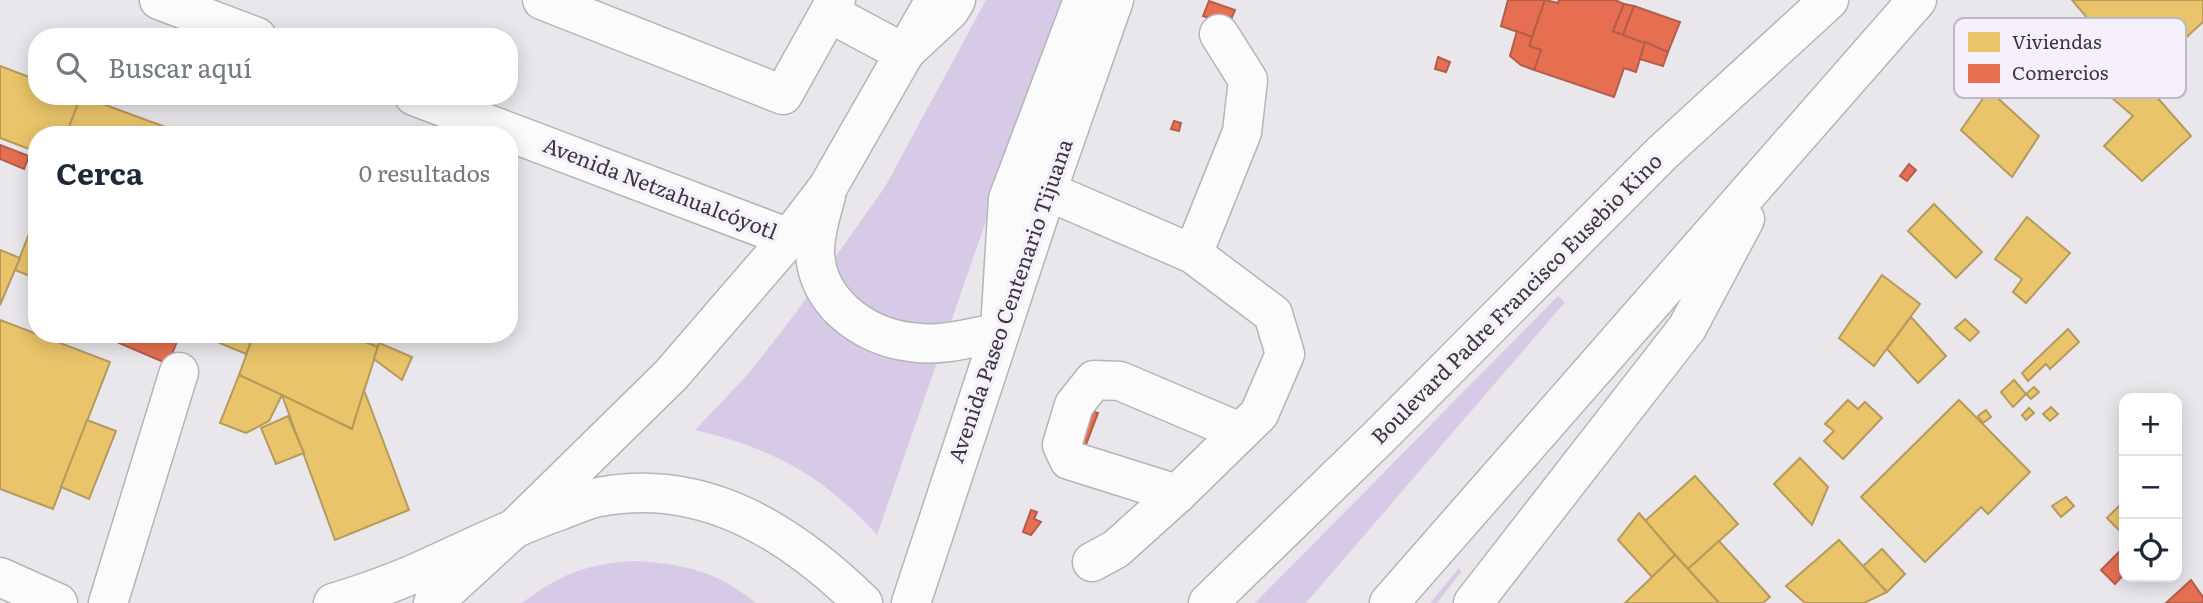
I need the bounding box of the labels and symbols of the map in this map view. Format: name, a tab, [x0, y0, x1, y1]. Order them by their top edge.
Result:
legend	[1954, 18, 2186, 98]
text: Viviendas	[2012, 27, 2102, 55]
text: Comercios	[2012, 58, 2109, 86]
street label: Avenida Netzahualcóyotl	[539, 128, 783, 246]
street label: Avenida Paseo Centenario Tijuana	[939, 134, 1079, 466]
street label: Boulevard Padre Francisco Eusebio Kino	[1363, 145, 1668, 450]

